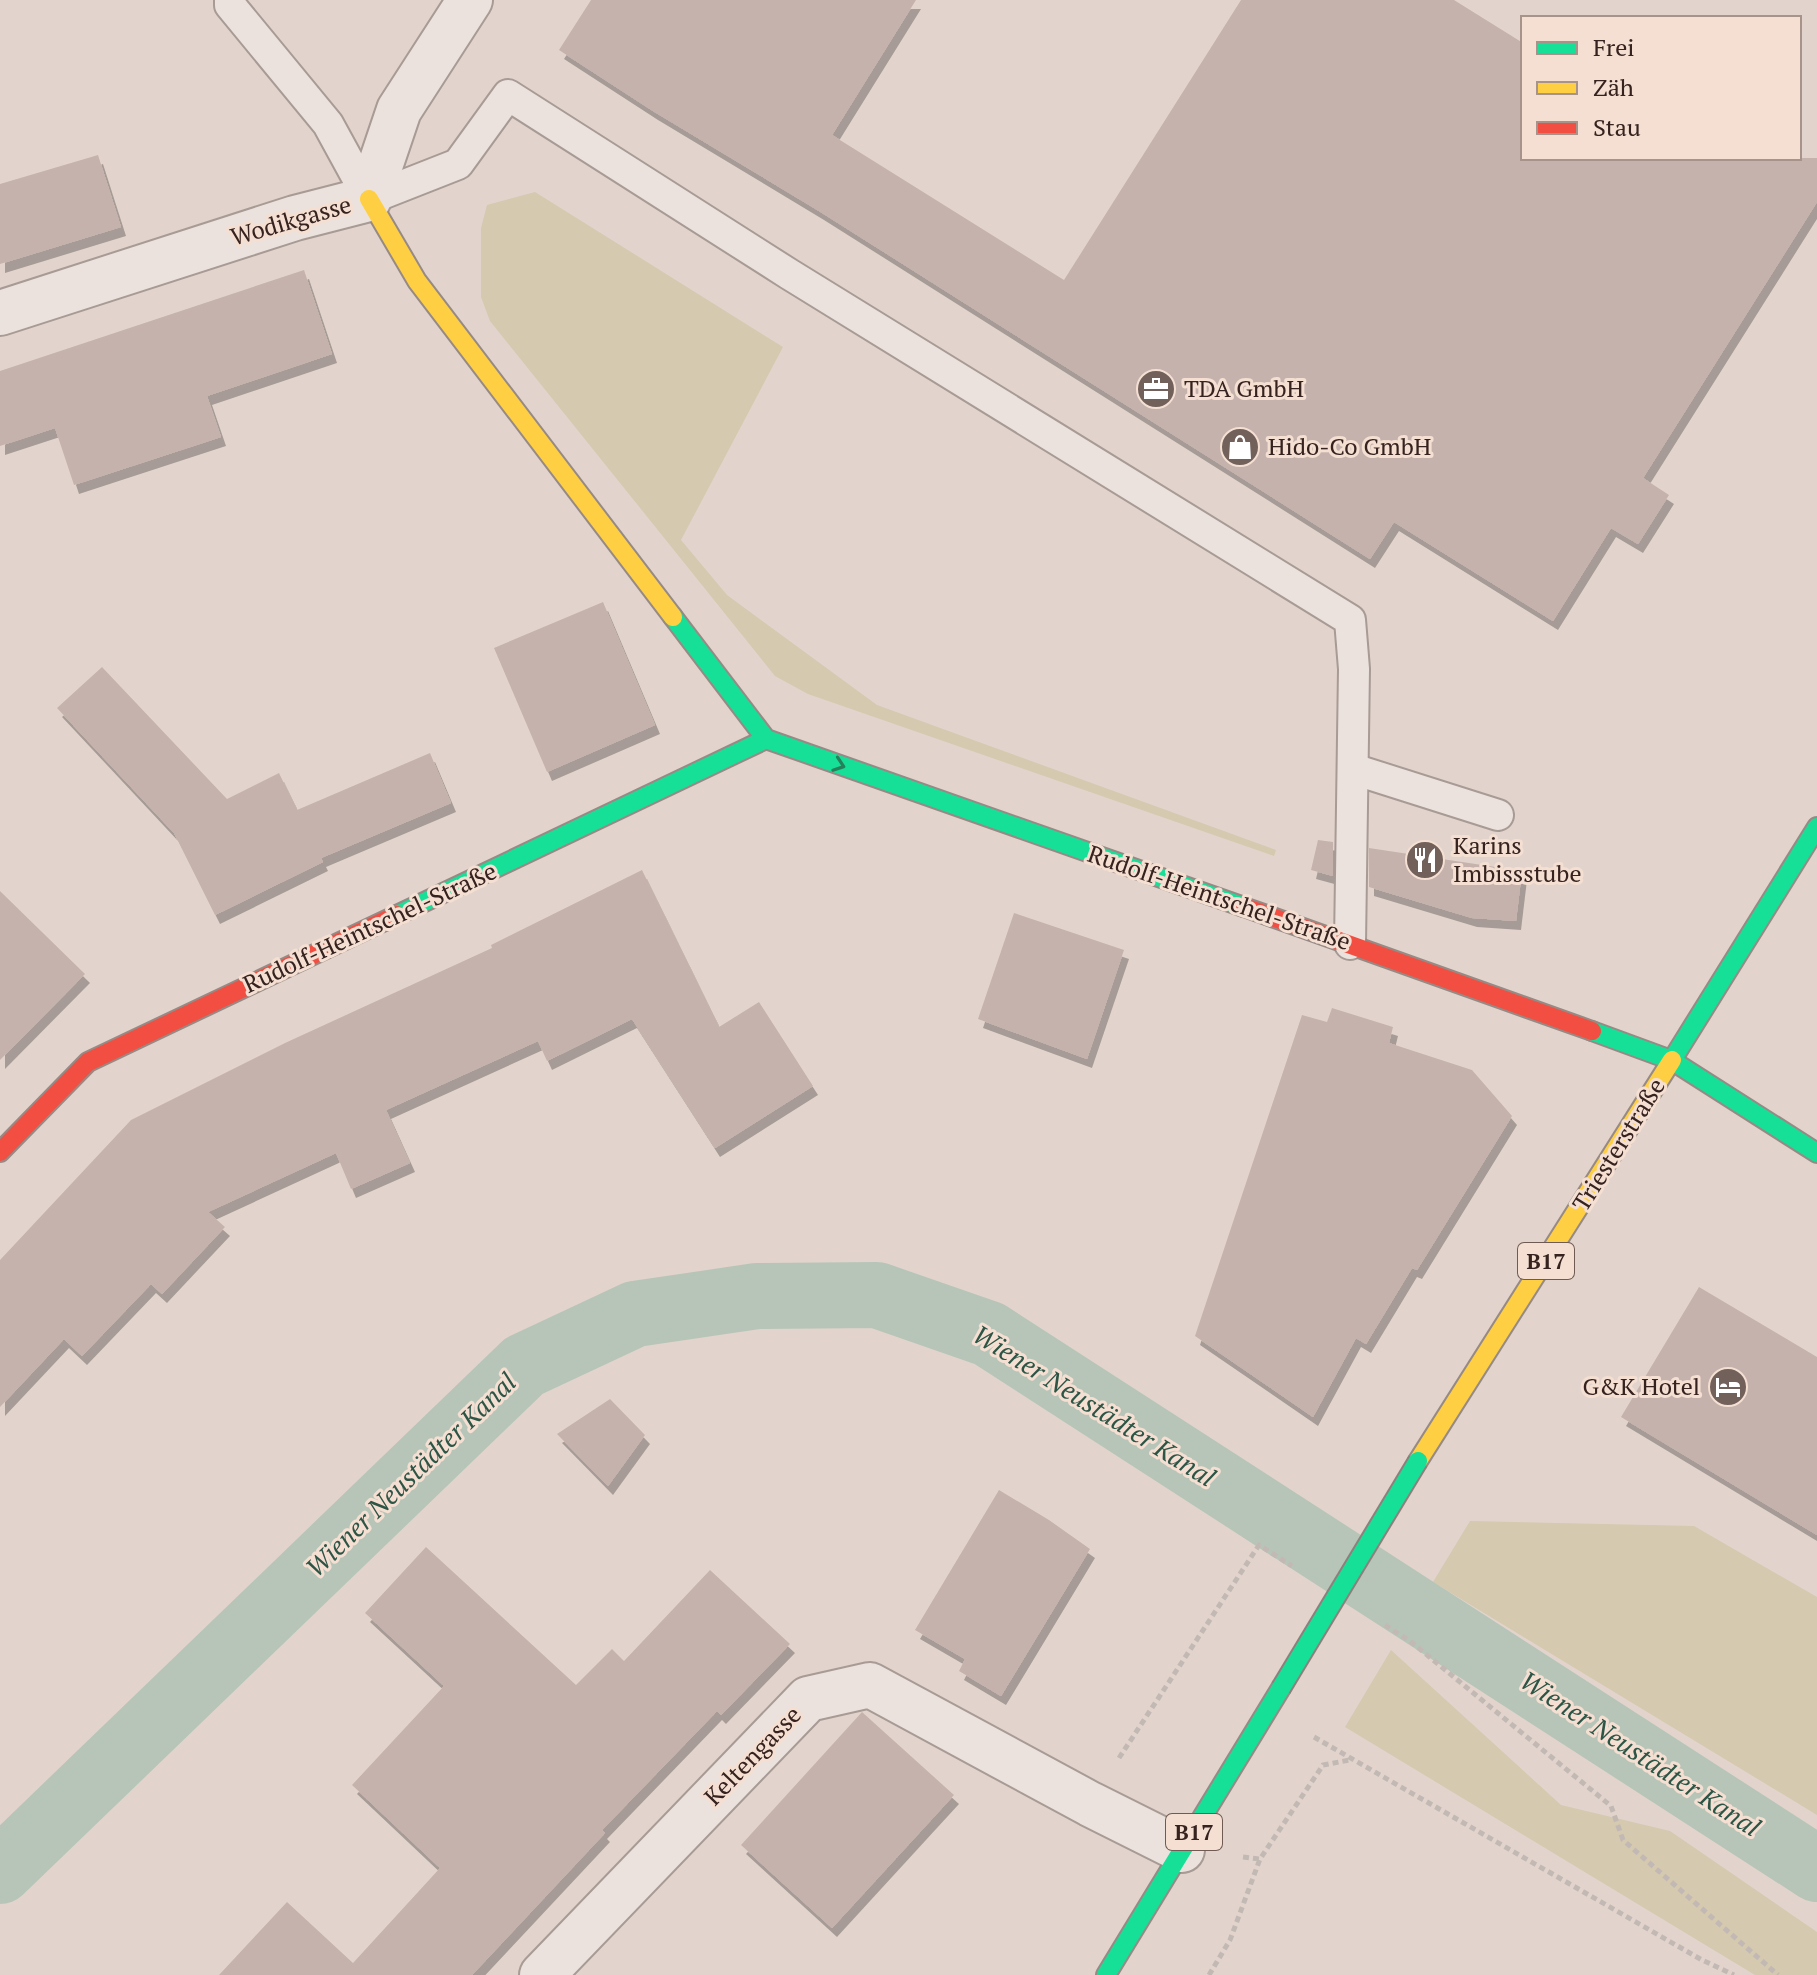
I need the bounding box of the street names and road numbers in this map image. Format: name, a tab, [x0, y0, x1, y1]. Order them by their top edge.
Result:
street label: Wodikgasse	[227, 188, 355, 253]
street label: Rudolf-Heintschel-Straße	[1084, 837, 1355, 957]
street label: Rudolf-Heintschel-Straße	[238, 854, 501, 1000]
street label: Triesterstraße	[1565, 1072, 1672, 1217]
road number: B17	[1518, 1243, 1574, 1279]
street label: Keltengasse	[697, 1699, 808, 1812]
road number: B17	[1166, 1814, 1222, 1850]

